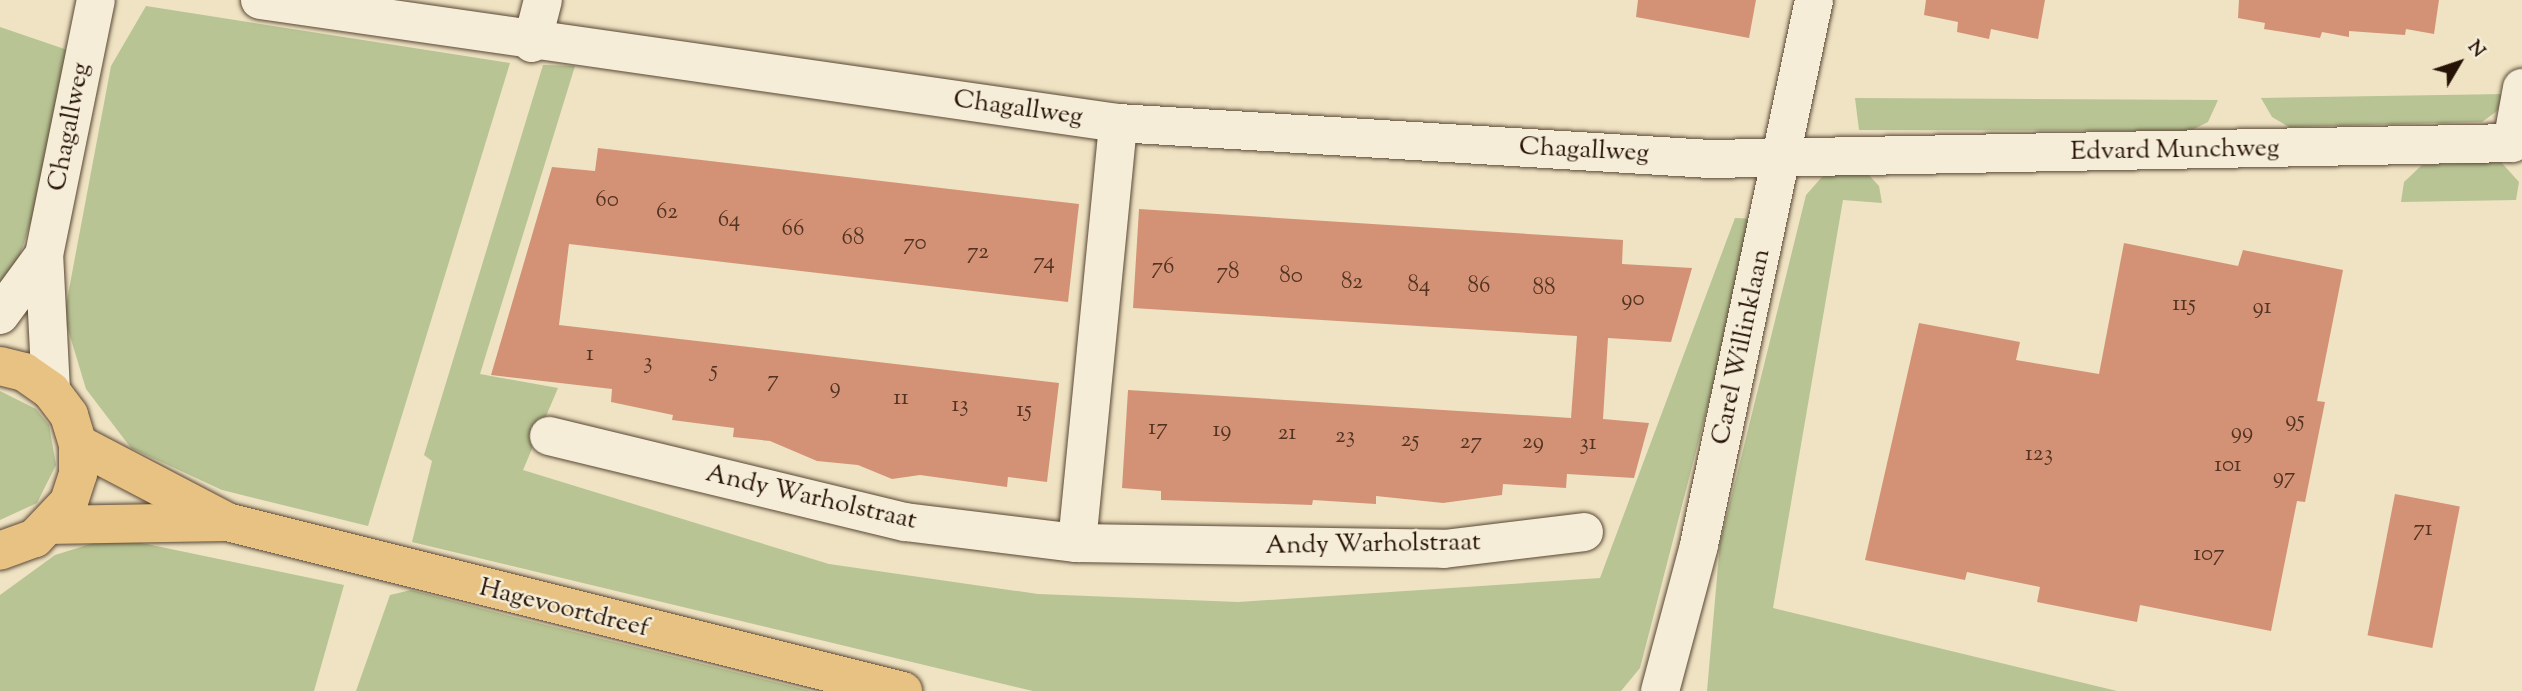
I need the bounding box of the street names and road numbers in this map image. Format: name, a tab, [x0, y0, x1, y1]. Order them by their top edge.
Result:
street label: Chagallweg	[42, 60, 98, 194]
street label: Chagallweg	[951, 84, 1085, 134]
street label: Chagallweg	[1518, 132, 1650, 170]
street label: Edvard Munchweg	[2070, 134, 2280, 168]
street label: Carel Willinklaan	[1706, 246, 1778, 448]
street label: Andy Warholstraat	[702, 459, 920, 537]
street label: Andy Warholstraat	[1265, 528, 1481, 562]
street label: Hagevoortdreef	[476, 573, 652, 645]

